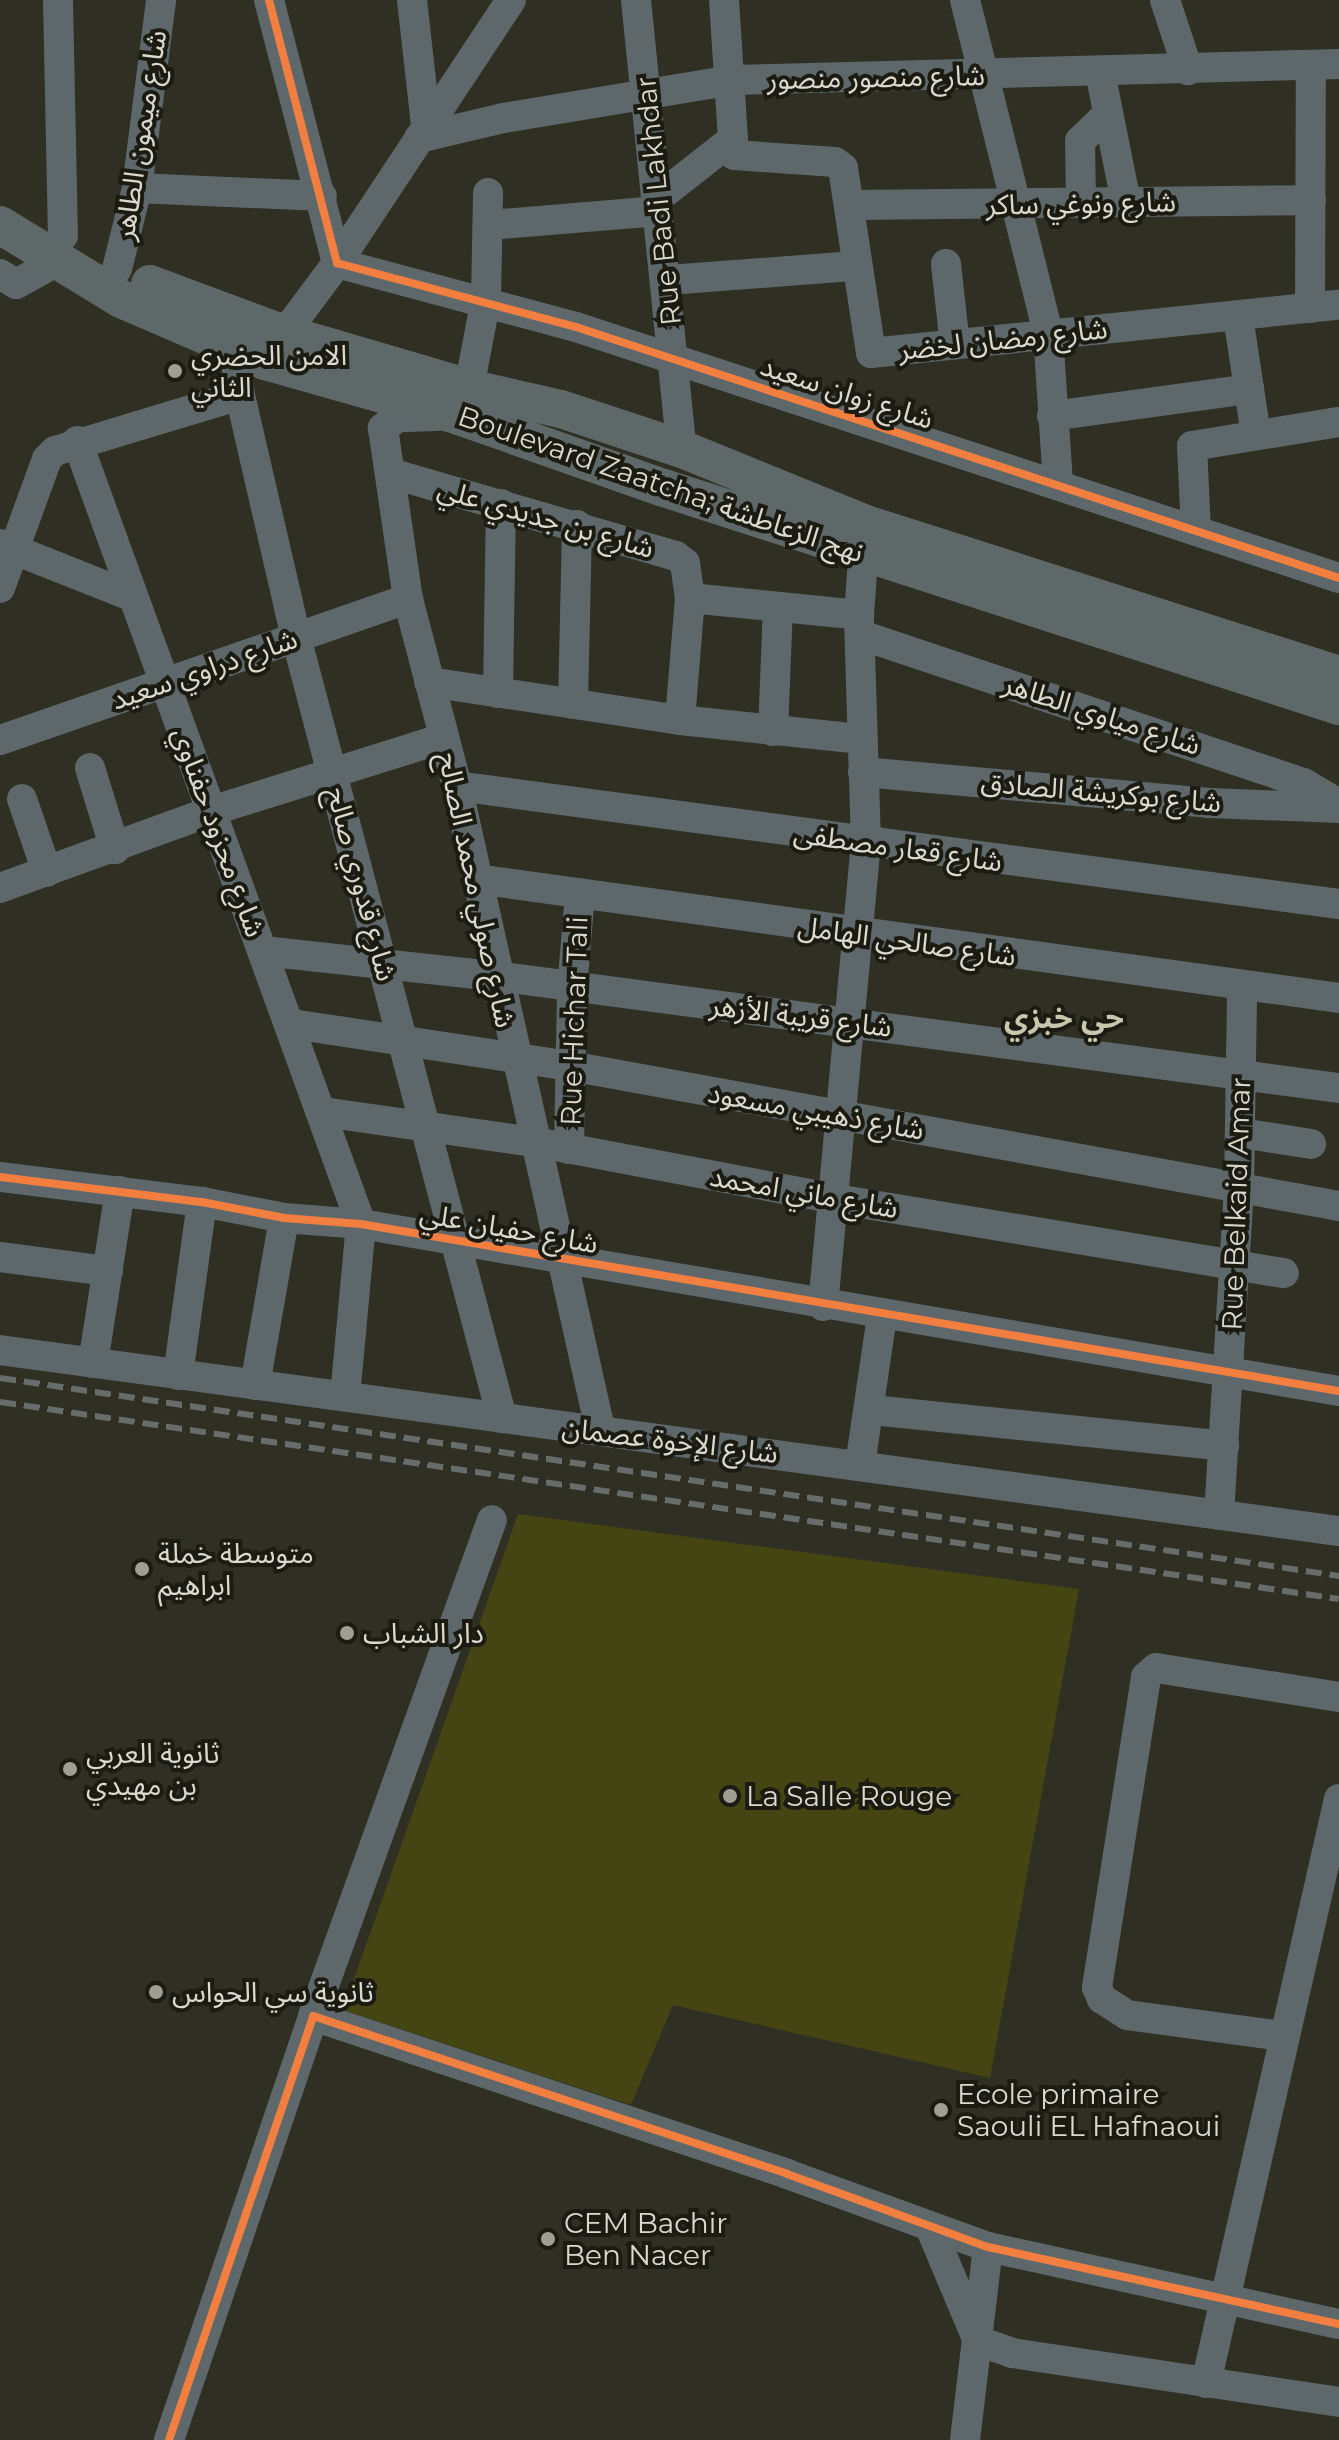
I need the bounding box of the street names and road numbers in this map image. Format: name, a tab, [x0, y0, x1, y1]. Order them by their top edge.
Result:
street label: شارع ميمون الطاهر	[107, 28, 173, 242]
street label: شارع منصور منصور	[767, 58, 985, 96]
street label: Rue Badi Lakhdar	[628, 75, 688, 327]
street label: شارع ونوغي ساكر	[986, 185, 1176, 221]
street label: شارع رمضان لخضر	[897, 311, 1109, 367]
street label: شارع زوان سعيد	[756, 348, 938, 436]
street label: Boulevard Zaatcha; نهج الزعاطشة	[454, 399, 868, 569]
street label: شارع بن جديدي علي	[434, 471, 658, 565]
street label: شارع دراوي سعيد	[107, 621, 301, 717]
street label: شارع مياوي الطاهر	[999, 666, 1205, 762]
street label: شارع محزود حفناوي	[165, 723, 273, 941]
street label: شارع صولي محمد الصالح	[431, 749, 523, 1031]
street label: شارع بوكريشة الصادق	[979, 765, 1223, 819]
street label: شارع قدوري صالح	[320, 783, 404, 985]
street label: شارع قعار مصطفى	[791, 816, 1005, 878]
street label: شارع صالحي الهامل	[796, 909, 1018, 973]
street label: Rue Hichar Tali	[554, 915, 594, 1127]
street label: شارع قريبة الأزهر	[708, 988, 894, 1044]
street label: شارع ذهيبي مسعود	[705, 1075, 927, 1147]
street label: Rue Belkaid Amar	[1215, 1077, 1257, 1331]
street label: شارع ماني امحمد	[707, 1159, 901, 1225]
street label: شارع حفيان علي	[417, 1196, 601, 1260]
street label: شارع الإخوة عصمان	[560, 1410, 780, 1470]

